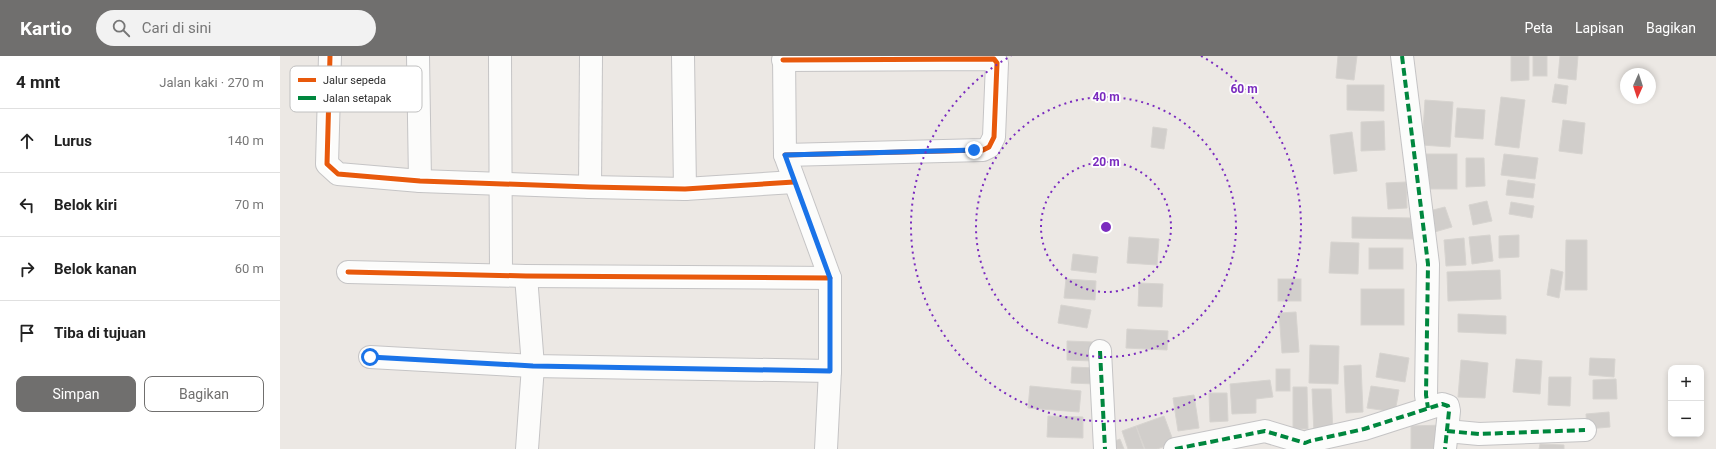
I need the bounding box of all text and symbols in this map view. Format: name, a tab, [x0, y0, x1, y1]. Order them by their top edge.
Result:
search box	[96, 10, 376, 46]
text: Kartio	[20, 17, 72, 40]
icon: search	[110, 17, 132, 39]
text: Cari di sini	[142, 19, 211, 37]
text: Peta	[1525, 20, 1553, 36]
text: Lapisan	[1575, 20, 1624, 36]
text: Bagikan	[1646, 20, 1696, 36]
legend	[290, 66, 422, 112]
north arrow	[1620, 68, 1656, 104]
text: 4 mnt	[16, 72, 60, 92]
text: Jalur sepeda	[323, 74, 386, 87]
text: Jalan kaki · 270 m	[159, 75, 264, 90]
text: 60 m	[1230, 82, 1258, 96]
text: 40 m	[1092, 90, 1120, 104]
text: Jalan setapak	[323, 92, 392, 105]
icon: ahead	[16, 130, 38, 152]
text: Lurus	[54, 132, 92, 150]
text: 140 m	[227, 133, 264, 148]
route end	[965, 141, 983, 159]
text: 20 m	[1092, 155, 1120, 169]
icon: left	[16, 194, 38, 216]
text: Belok kiri	[54, 196, 117, 214]
text: 70 m	[235, 197, 264, 212]
centre of rings	[1099, 220, 1113, 234]
icon: right	[16, 258, 38, 280]
text: Belok kanan	[54, 260, 137, 278]
text: 60 m	[235, 261, 264, 276]
icon: arrive	[16, 322, 38, 344]
text: Tiba di tujuan	[54, 324, 146, 342]
route start	[361, 348, 379, 366]
map controls	[1668, 365, 1704, 437]
button: +	[1668, 365, 1704, 401]
button: Simpan	[16, 376, 136, 412]
button: Bagikan	[144, 376, 264, 412]
button: −	[1668, 401, 1704, 437]

